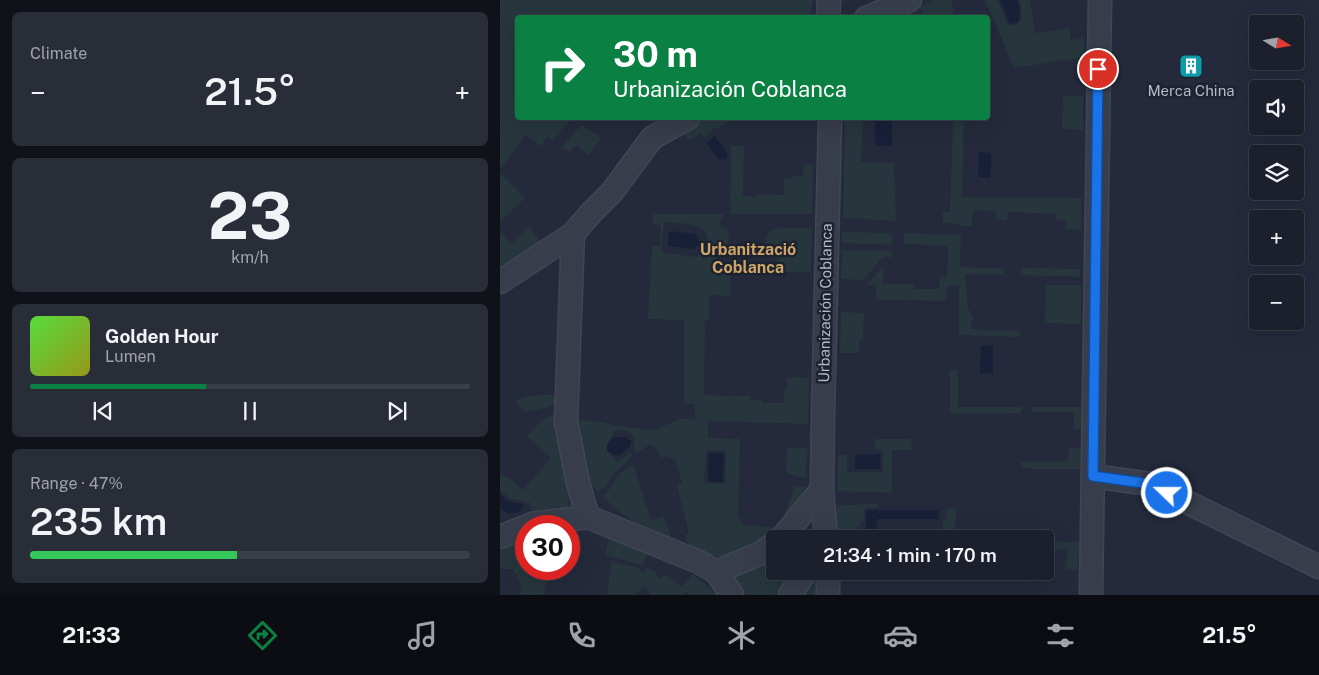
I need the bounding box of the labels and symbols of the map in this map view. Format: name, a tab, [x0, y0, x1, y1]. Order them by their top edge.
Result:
north arrow	[1249, 15, 1304, 70]
pin	[1077, 48, 1119, 90]
building icon: Merca China	[1178, 53, 1204, 79]
place label: Merca China	[1147, 82, 1235, 99]
street label: Urbanización Coblanca	[815, 223, 835, 383]
district label: Urbanització Coblanca	[700, 240, 796, 277]
position arrow	[1140, 466, 1192, 518]
speed limit sign: 30	[515, 515, 580, 580]

